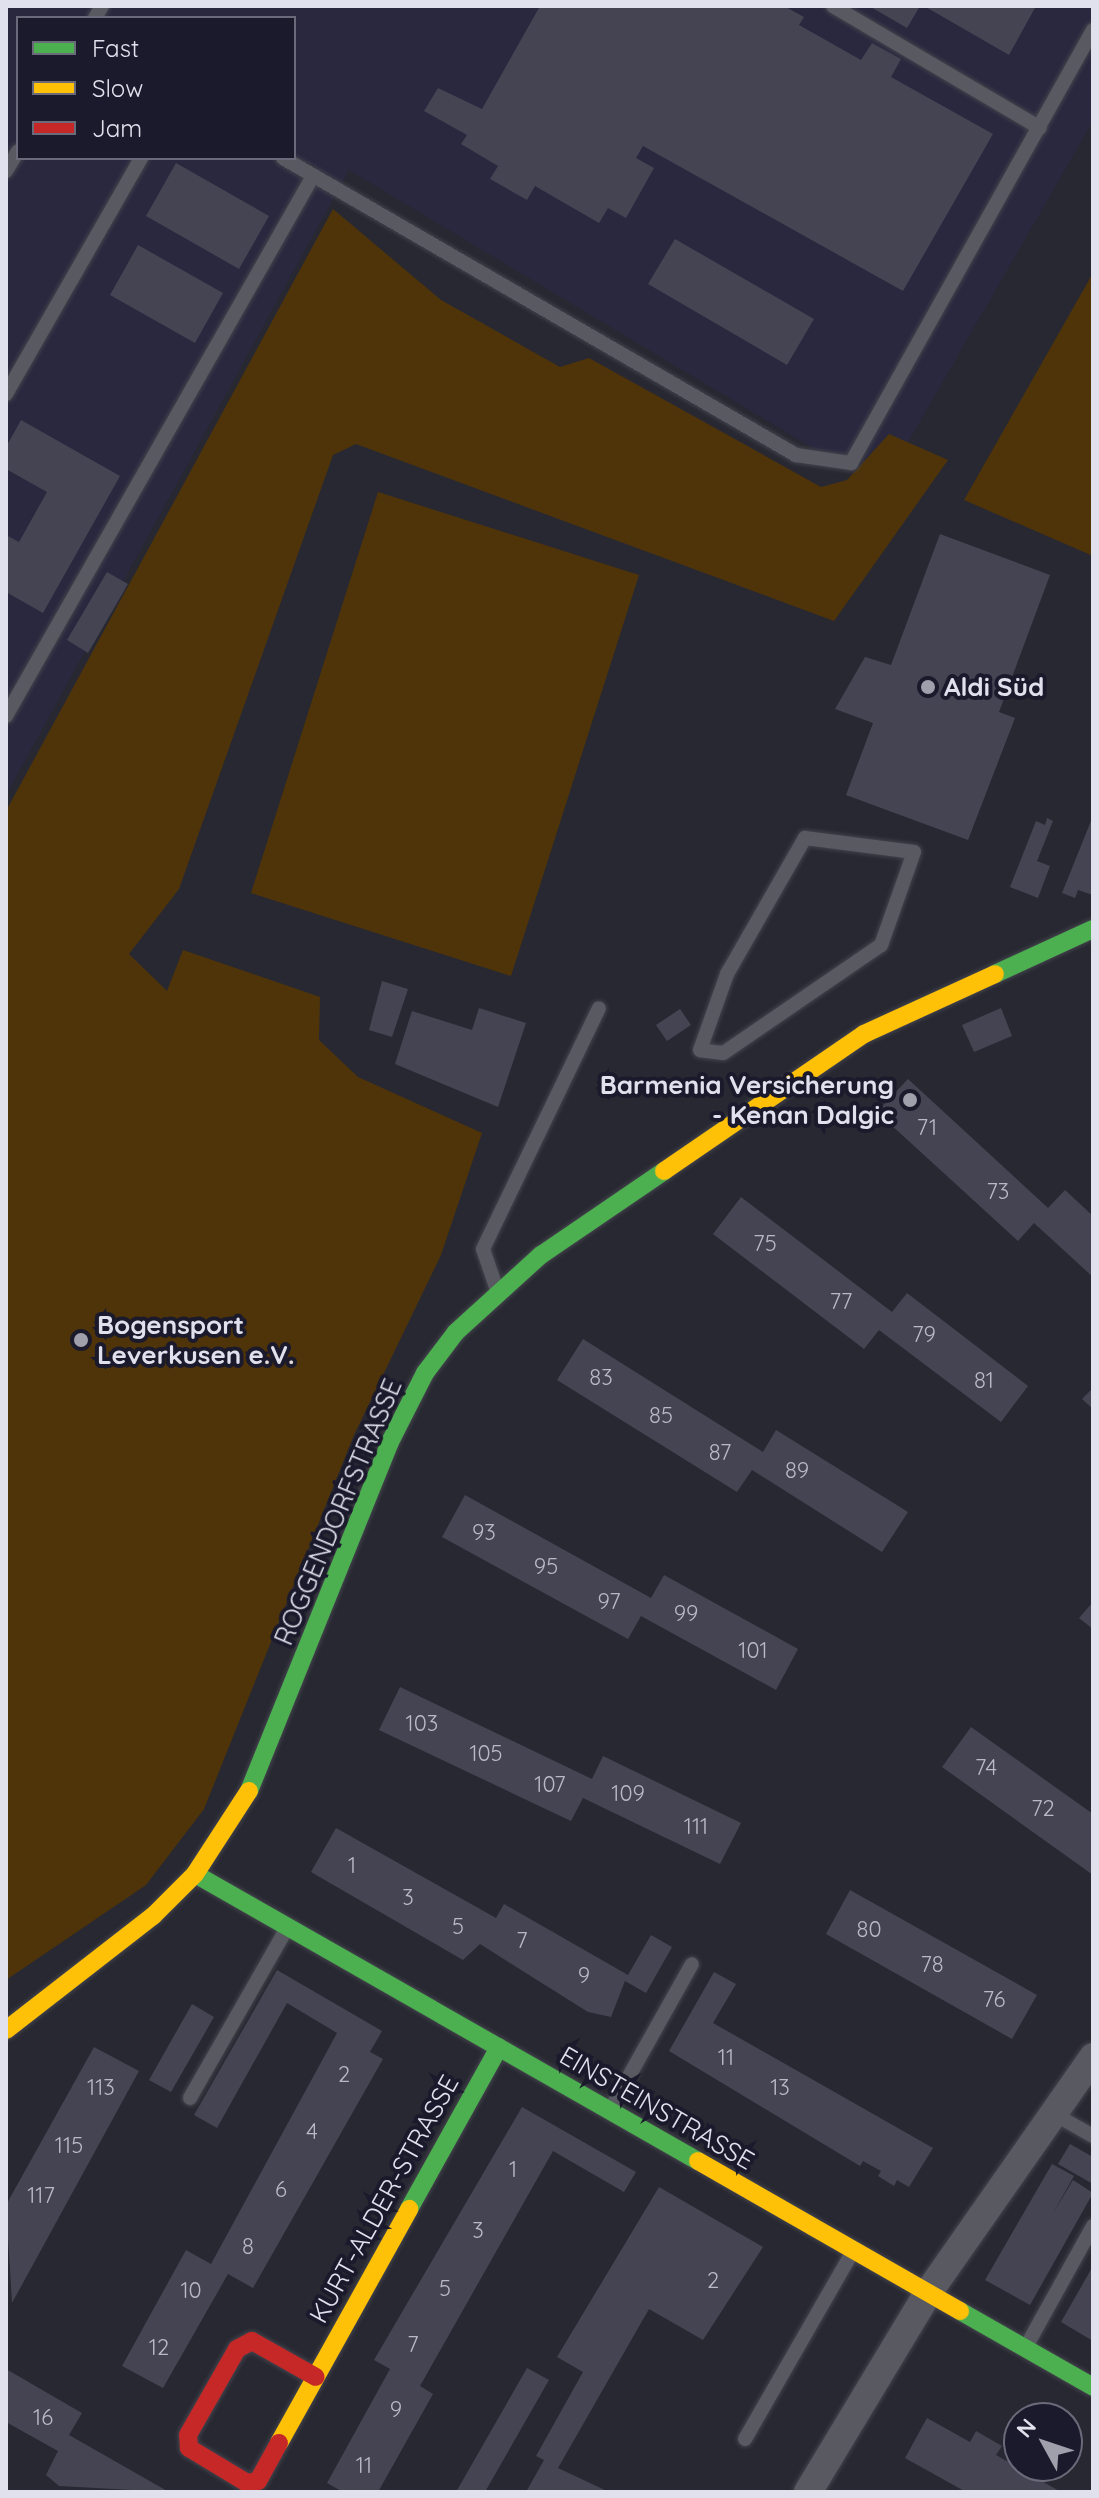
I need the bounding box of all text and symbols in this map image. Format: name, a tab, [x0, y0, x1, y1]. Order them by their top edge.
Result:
legend	[16, 16, 296, 160]
text: Fast	[92, 33, 139, 63]
text: Slow	[92, 73, 143, 103]
text: Jam	[92, 113, 142, 143]
place label: Aldi Süd	[944, 671, 1044, 703]
marker: Aldi Süd	[919, 678, 937, 696]
place label: Barmenia Versicherung - Kenan Dalgic	[600, 1069, 894, 1130]
marker: Barmenia Versicherung - Kenan Dalgic	[901, 1091, 919, 1109]
house number: 71	[917, 1115, 937, 1141]
house number: 73	[987, 1179, 1009, 1205]
house number: 75	[753, 1231, 777, 1257]
house number: 77	[830, 1289, 852, 1315]
place label: Bogensport Leverkusen e.V.	[97, 1309, 294, 1370]
house number: 79	[912, 1322, 936, 1348]
marker: Bogensport Leverkusen e.V.	[72, 1331, 90, 1349]
house number: 83	[589, 1365, 613, 1391]
house number: 81	[974, 1368, 994, 1394]
street label: ROGGENDORFSTRASSE	[268, 1374, 408, 1650]
house number: 85	[649, 1403, 673, 1429]
house number: 87	[709, 1440, 731, 1466]
house number: 89	[785, 1458, 809, 1484]
house number: 93	[472, 1520, 496, 1546]
house number: 95	[534, 1554, 558, 1580]
house number: 97	[598, 1589, 620, 1615]
house number: 99	[674, 1601, 698, 1627]
house number: 101	[738, 1638, 768, 1664]
house number: 103	[406, 1711, 438, 1737]
house number: 105	[469, 1741, 503, 1767]
house number: 74	[975, 1755, 997, 1781]
house number: 107	[534, 1772, 566, 1798]
house number: 109	[611, 1781, 645, 1807]
house number: 72	[1031, 1796, 1055, 1822]
house number: 111	[684, 1814, 708, 1840]
house number: 1	[348, 1853, 356, 1879]
house number: 3	[402, 1885, 414, 1911]
house number: 5	[452, 1914, 464, 1940]
house number: 80	[857, 1917, 881, 1943]
house number: 7	[516, 1928, 528, 1954]
house number: 78	[920, 1952, 944, 1978]
house number: 9	[578, 1963, 590, 1989]
house number: 76	[983, 1987, 1005, 2013]
street label: EINSTEINSTRASSE	[554, 2040, 760, 2176]
house number: 11	[718, 2045, 734, 2071]
house number: 2	[338, 2062, 350, 2088]
street label: KURT-ALDER-STRASSE	[303, 2070, 465, 2328]
house number: 113	[87, 2075, 115, 2101]
house number: 13	[770, 2075, 790, 2101]
house number: 4	[306, 2119, 318, 2145]
house number: 115	[55, 2133, 83, 2159]
house number: 1	[509, 2157, 517, 2183]
house number: 6	[275, 2177, 287, 2203]
house number: 117	[27, 2183, 55, 2209]
house number: 3	[472, 2218, 484, 2244]
house number: 8	[242, 2234, 254, 2260]
house number: 2	[707, 2268, 719, 2294]
house number: 5	[439, 2276, 451, 2302]
house number: 10	[180, 2278, 202, 2304]
house number: 7	[407, 2332, 419, 2358]
house number: 12	[149, 2335, 169, 2361]
house number: 9	[390, 2397, 402, 2423]
north arrow	[1003, 2402, 1083, 2482]
house number: 16	[33, 2405, 53, 2431]
text: N	[1010, 2413, 1042, 2443]
house number: 11	[356, 2453, 372, 2479]

